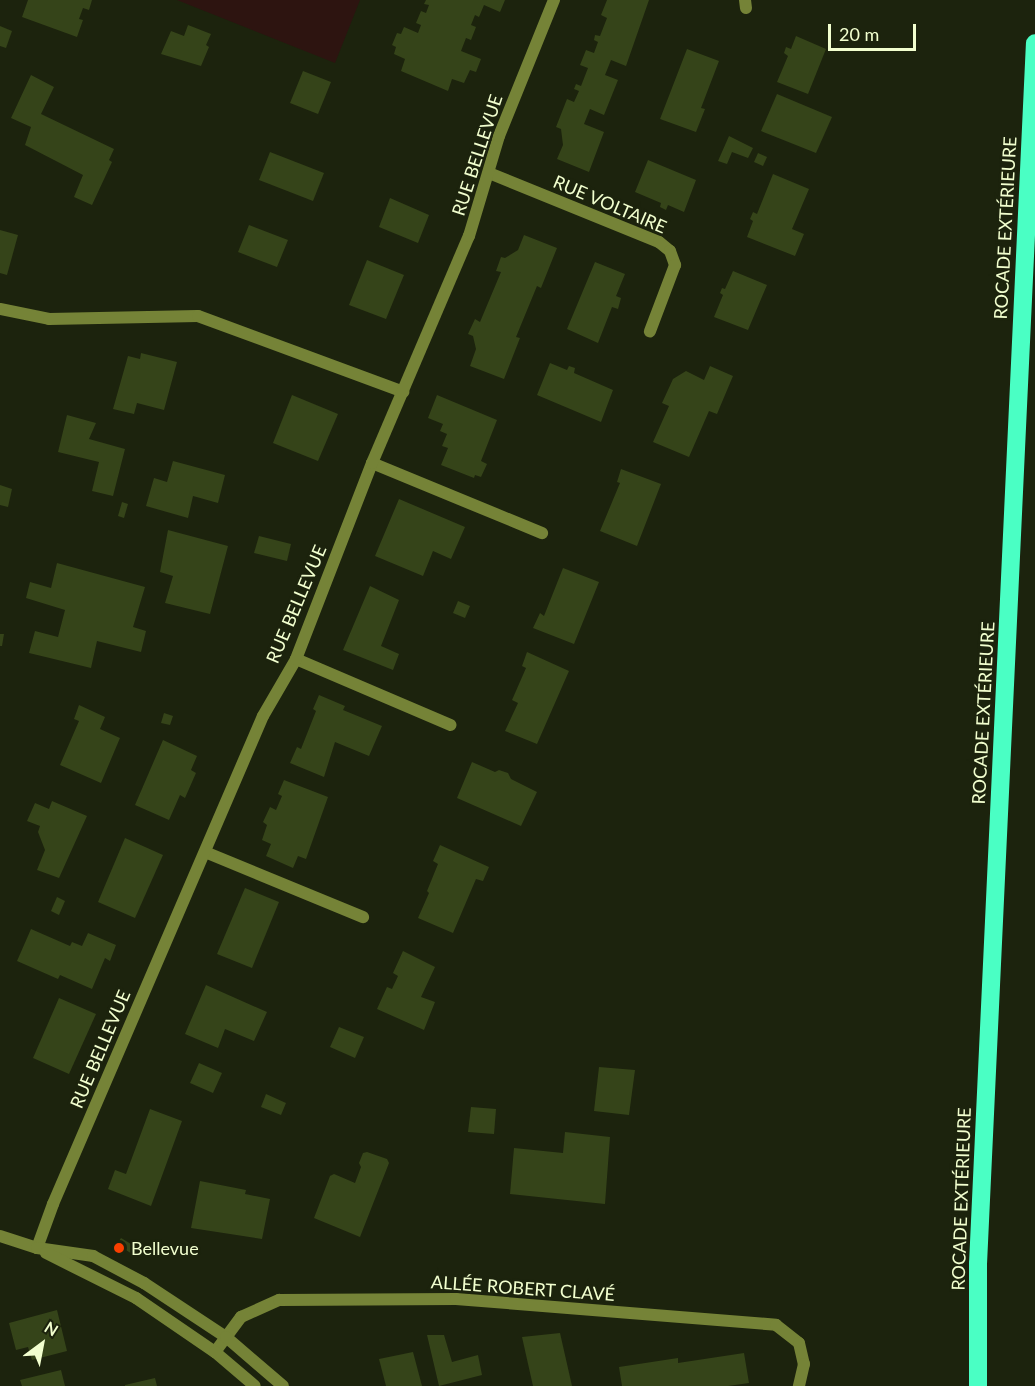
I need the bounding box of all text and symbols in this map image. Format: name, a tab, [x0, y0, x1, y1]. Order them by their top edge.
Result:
scale bar	[831, 12, 920, 50]
text: 20 m	[839, 23, 879, 45]
street label: RUE BELLEVUE	[447, 92, 507, 218]
street label: ROCADE EXTÉRIEURE	[989, 136, 1021, 320]
street label: RUE VOLTAIRE	[550, 170, 670, 238]
street label: RUE BELLEVUE	[261, 542, 331, 666]
street label: ROCADE EXTÉRIEURE	[967, 621, 999, 805]
street label: RUE BELLEVUE	[65, 987, 135, 1111]
street label: ROCADE EXTÉRIEURE	[947, 1107, 975, 1291]
place label: Bellevue	[131, 1237, 199, 1259]
marker: Bellevue	[112, 1241, 126, 1255]
street label: ALLÉE ROBERT CLAVÉ	[430, 1271, 616, 1305]
north arrow	[12, 1314, 72, 1374]
text: N	[42, 1317, 62, 1340]

